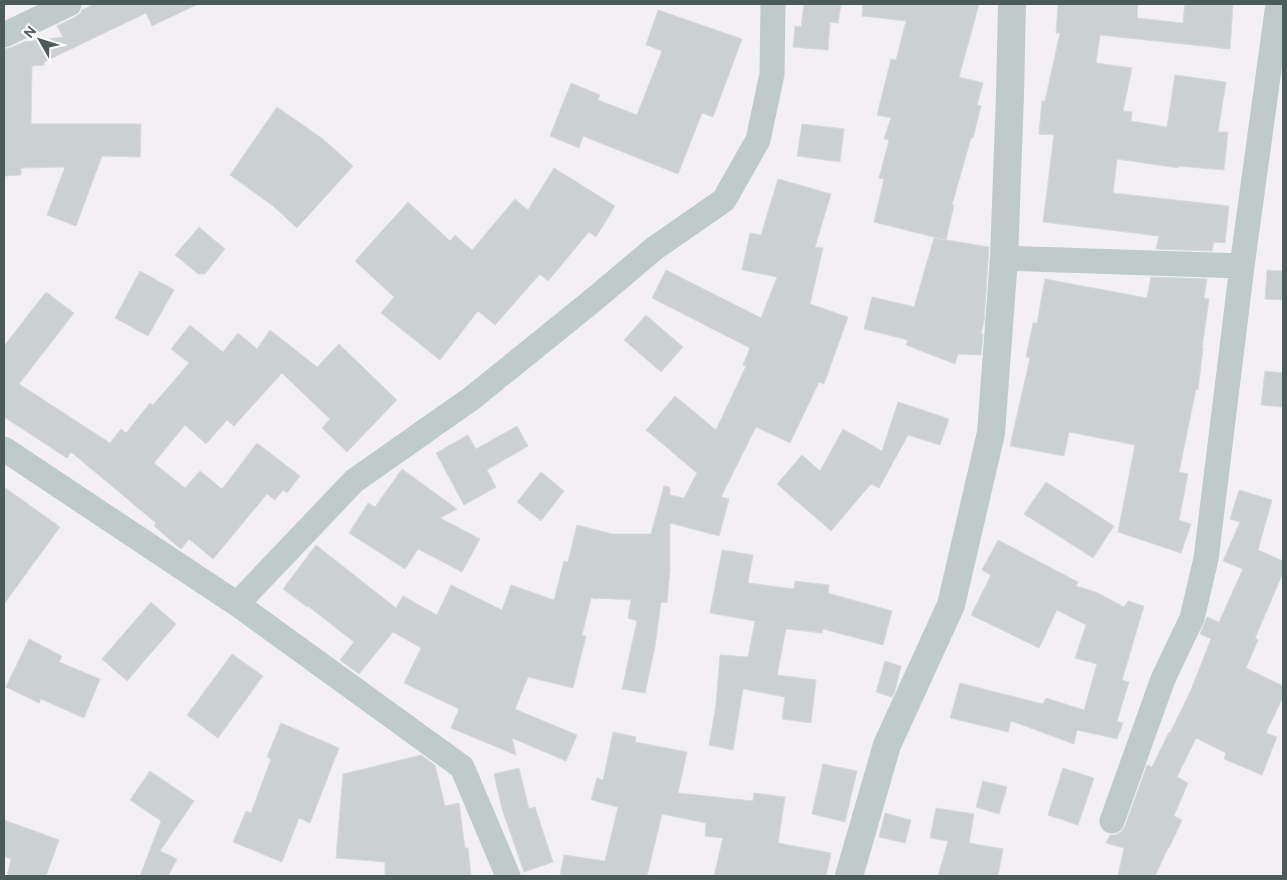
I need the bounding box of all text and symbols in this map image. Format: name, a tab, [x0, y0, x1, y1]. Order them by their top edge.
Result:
north arrow	[15, 15, 65, 65]
text: N	[20, 22, 40, 41]

